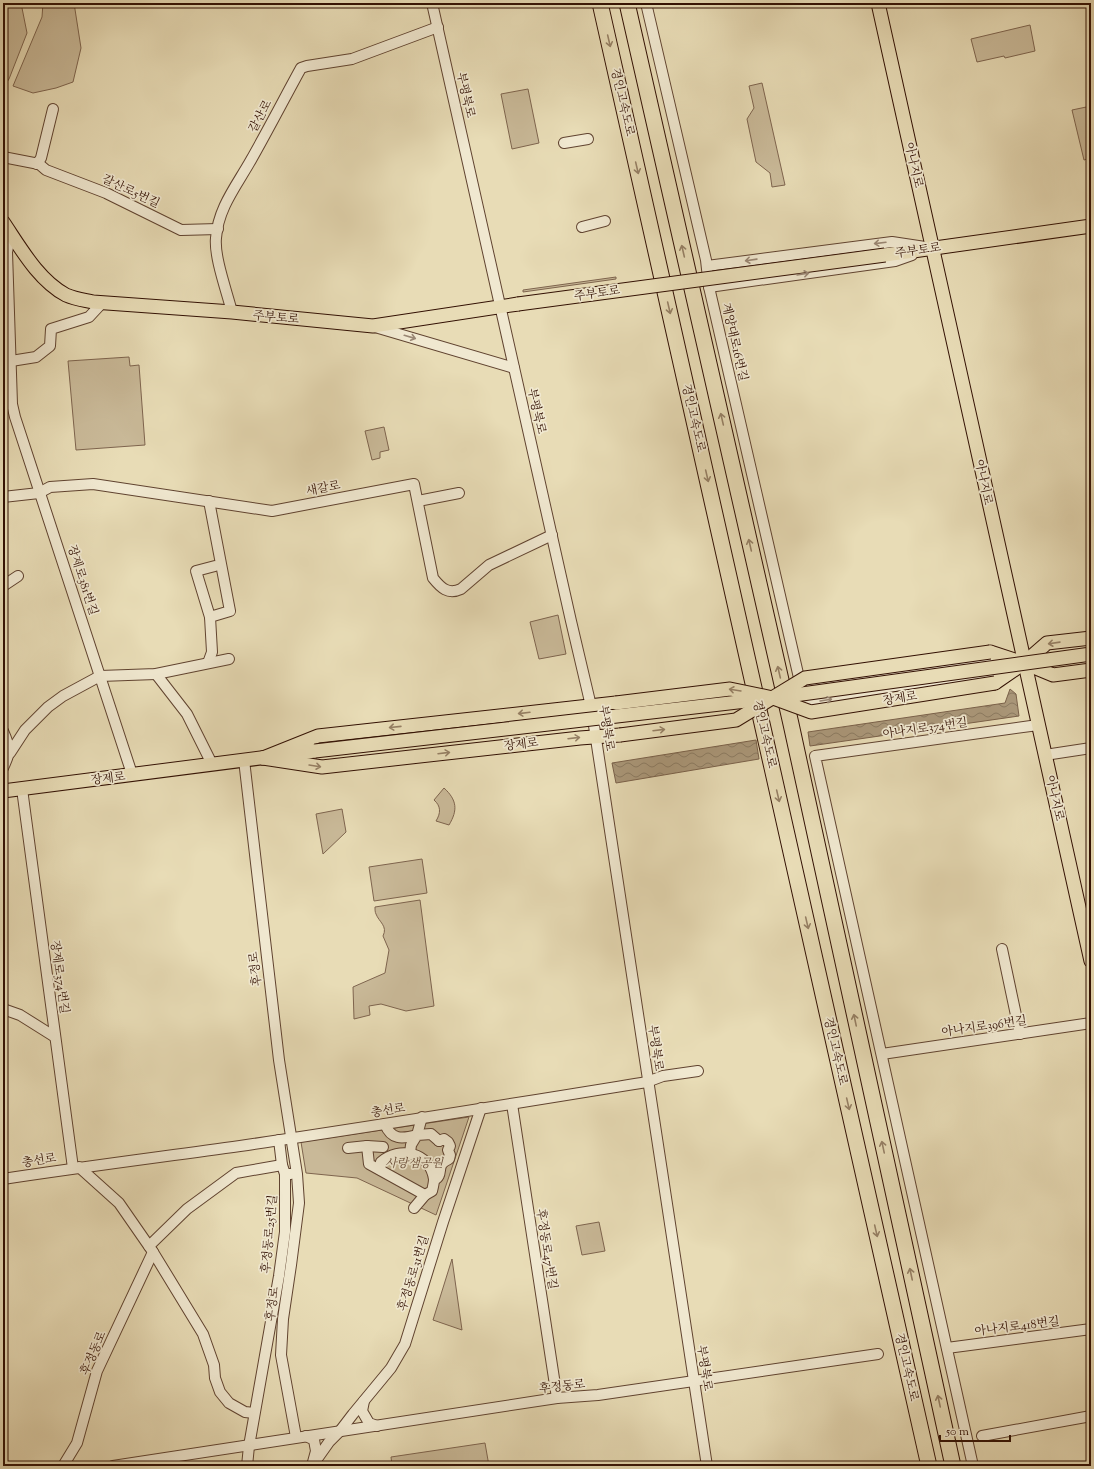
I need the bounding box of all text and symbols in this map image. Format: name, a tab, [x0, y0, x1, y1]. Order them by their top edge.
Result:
one-way arrow	[605, 34, 613, 47]
street label: 경인고속도로	[605, 66, 639, 139]
street label: 부평북로	[451, 71, 479, 120]
street label: 갈산로	[245, 97, 277, 136]
street label: 아나지로	[899, 141, 927, 190]
one-way arrow	[634, 161, 642, 174]
street label: 갈산로5번길	[99, 171, 163, 213]
one-way arrow	[874, 239, 887, 247]
street label: 주부토로	[894, 239, 943, 263]
one-way arrow	[679, 245, 687, 258]
one-way arrow	[745, 256, 758, 264]
one-way arrow	[796, 270, 809, 278]
street label: 주부토로	[573, 282, 622, 306]
street label: 계양대로16번길	[716, 301, 752, 383]
one-way arrow	[666, 302, 673, 315]
street label: 주부토로	[252, 307, 300, 329]
one-way arrow	[404, 334, 417, 341]
street label: 경인고속도로	[676, 382, 710, 455]
street label: 부평북로	[522, 387, 550, 436]
one-way arrow	[717, 412, 725, 425]
street label: 아나지로	[969, 458, 997, 507]
one-way arrow	[703, 469, 711, 482]
street label: 새갈로	[304, 477, 342, 501]
one-way arrow	[746, 539, 754, 552]
street label: 장제로381번길	[62, 543, 102, 618]
one-way arrow	[1048, 639, 1061, 646]
one-way arrow	[775, 666, 783, 679]
one-way arrow	[729, 686, 742, 694]
street label: 장제로	[882, 687, 919, 711]
one-way arrow	[819, 696, 832, 704]
street label: 경인고속도로	[747, 698, 781, 771]
street label: 부평북로	[593, 704, 619, 753]
one-way arrow	[518, 709, 531, 717]
street label: 아나지로374번길	[881, 714, 969, 744]
one-way arrow	[389, 724, 402, 731]
one-way arrow	[652, 726, 665, 734]
street label: 장제로	[503, 734, 540, 756]
one-way arrow	[567, 734, 580, 742]
one-way arrow	[437, 749, 450, 757]
one-way arrow	[308, 762, 321, 770]
street label: 장제로	[90, 768, 127, 790]
street label: 아나지로	[1040, 774, 1068, 823]
one-way arrow	[775, 789, 783, 802]
one-way arrow	[804, 916, 811, 929]
street label: 장제로374번길	[45, 939, 73, 1015]
street label: 후정로	[245, 950, 267, 987]
street label: 아나지로396번길	[940, 1012, 1028, 1042]
one-way arrow	[851, 1013, 859, 1026]
street label: 경인고속도로	[818, 1015, 852, 1088]
street label: 부평북로	[643, 1024, 667, 1073]
one-way arrow	[844, 1097, 852, 1110]
street label: 충선로	[370, 1099, 407, 1123]
one-way arrow	[879, 1140, 887, 1153]
street label: 충선로	[21, 1149, 58, 1173]
park label: 사랑샘공원	[385, 1155, 444, 1173]
street label: 후정동로25번길	[258, 1194, 282, 1274]
street label: 후정동로47번길	[531, 1207, 561, 1291]
one-way arrow	[873, 1224, 881, 1237]
street label: 후정동로31번길	[394, 1233, 434, 1313]
one-way arrow	[907, 1267, 915, 1280]
street label: 후정로	[262, 1285, 284, 1322]
street label: 아나지로418번길	[974, 1313, 1061, 1341]
street label: 후정동로	[77, 1328, 111, 1378]
street label: 경인고속도로	[889, 1331, 923, 1404]
street label: 부평북로	[691, 1344, 717, 1393]
street label: 후정동로	[538, 1376, 587, 1398]
one-way arrow	[934, 1394, 942, 1407]
scale bar	[940, 1417, 1010, 1443]
text: 50 m	[945, 1423, 969, 1441]

